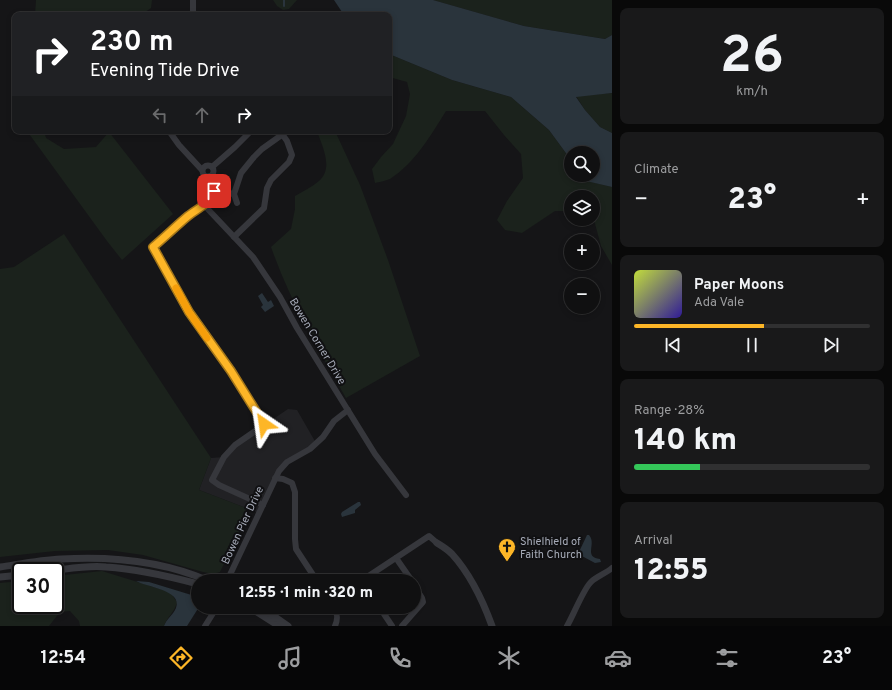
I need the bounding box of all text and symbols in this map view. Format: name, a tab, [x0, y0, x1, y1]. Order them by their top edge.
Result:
text: 230 m	[90, 25, 173, 61]
text: 26	[720, 25, 784, 91]
icon: right	[24, 28, 76, 80]
text: Evening Tide Drive	[90, 60, 239, 83]
text: km/h	[736, 84, 768, 100]
icon: left	[149, 104, 171, 126]
icon: ahead	[191, 104, 213, 126]
icon: right	[233, 104, 255, 126]
map controls	[564, 146, 600, 314]
button: search	[564, 146, 600, 182]
text: Climate	[634, 162, 679, 178]
pin	[197, 174, 231, 208]
icon: arrive	[203, 180, 225, 202]
text: 23°	[728, 182, 776, 219]
text: −	[634, 187, 648, 214]
text: +	[856, 187, 870, 214]
button: layers	[564, 190, 600, 226]
button: +	[564, 234, 600, 270]
text: Paper Moons	[694, 276, 784, 295]
button: −	[564, 278, 600, 314]
text: Ada Vale	[694, 295, 744, 311]
street label: Bowen Corner Drive	[286, 296, 349, 387]
icon: previous	[662, 334, 684, 356]
icon: pause	[741, 334, 763, 356]
icon: next	[820, 334, 842, 356]
position arrow	[243, 403, 285, 445]
text: Range · 28%	[634, 403, 705, 419]
text: 140 km	[634, 423, 737, 460]
street label: Bowen Pier Drive	[219, 484, 267, 567]
text: Arrival	[634, 533, 673, 549]
place label: Shielhield of Faith Church	[520, 535, 582, 562]
church icon: Shielhield of Faith Church	[497, 537, 517, 562]
text: 12:55	[634, 553, 709, 590]
speed limit sign: 30	[12, 562, 64, 614]
text: 12:55 · 1 min · 320 m	[239, 584, 373, 603]
icon: directions	[167, 644, 195, 672]
icon: music	[276, 644, 304, 672]
icon: phone	[386, 644, 414, 672]
icon: climate	[495, 644, 523, 672]
icon: car	[604, 644, 632, 672]
icon: filters	[713, 644, 741, 672]
text: 12:54	[41, 647, 86, 670]
text: 23°	[822, 647, 851, 670]

